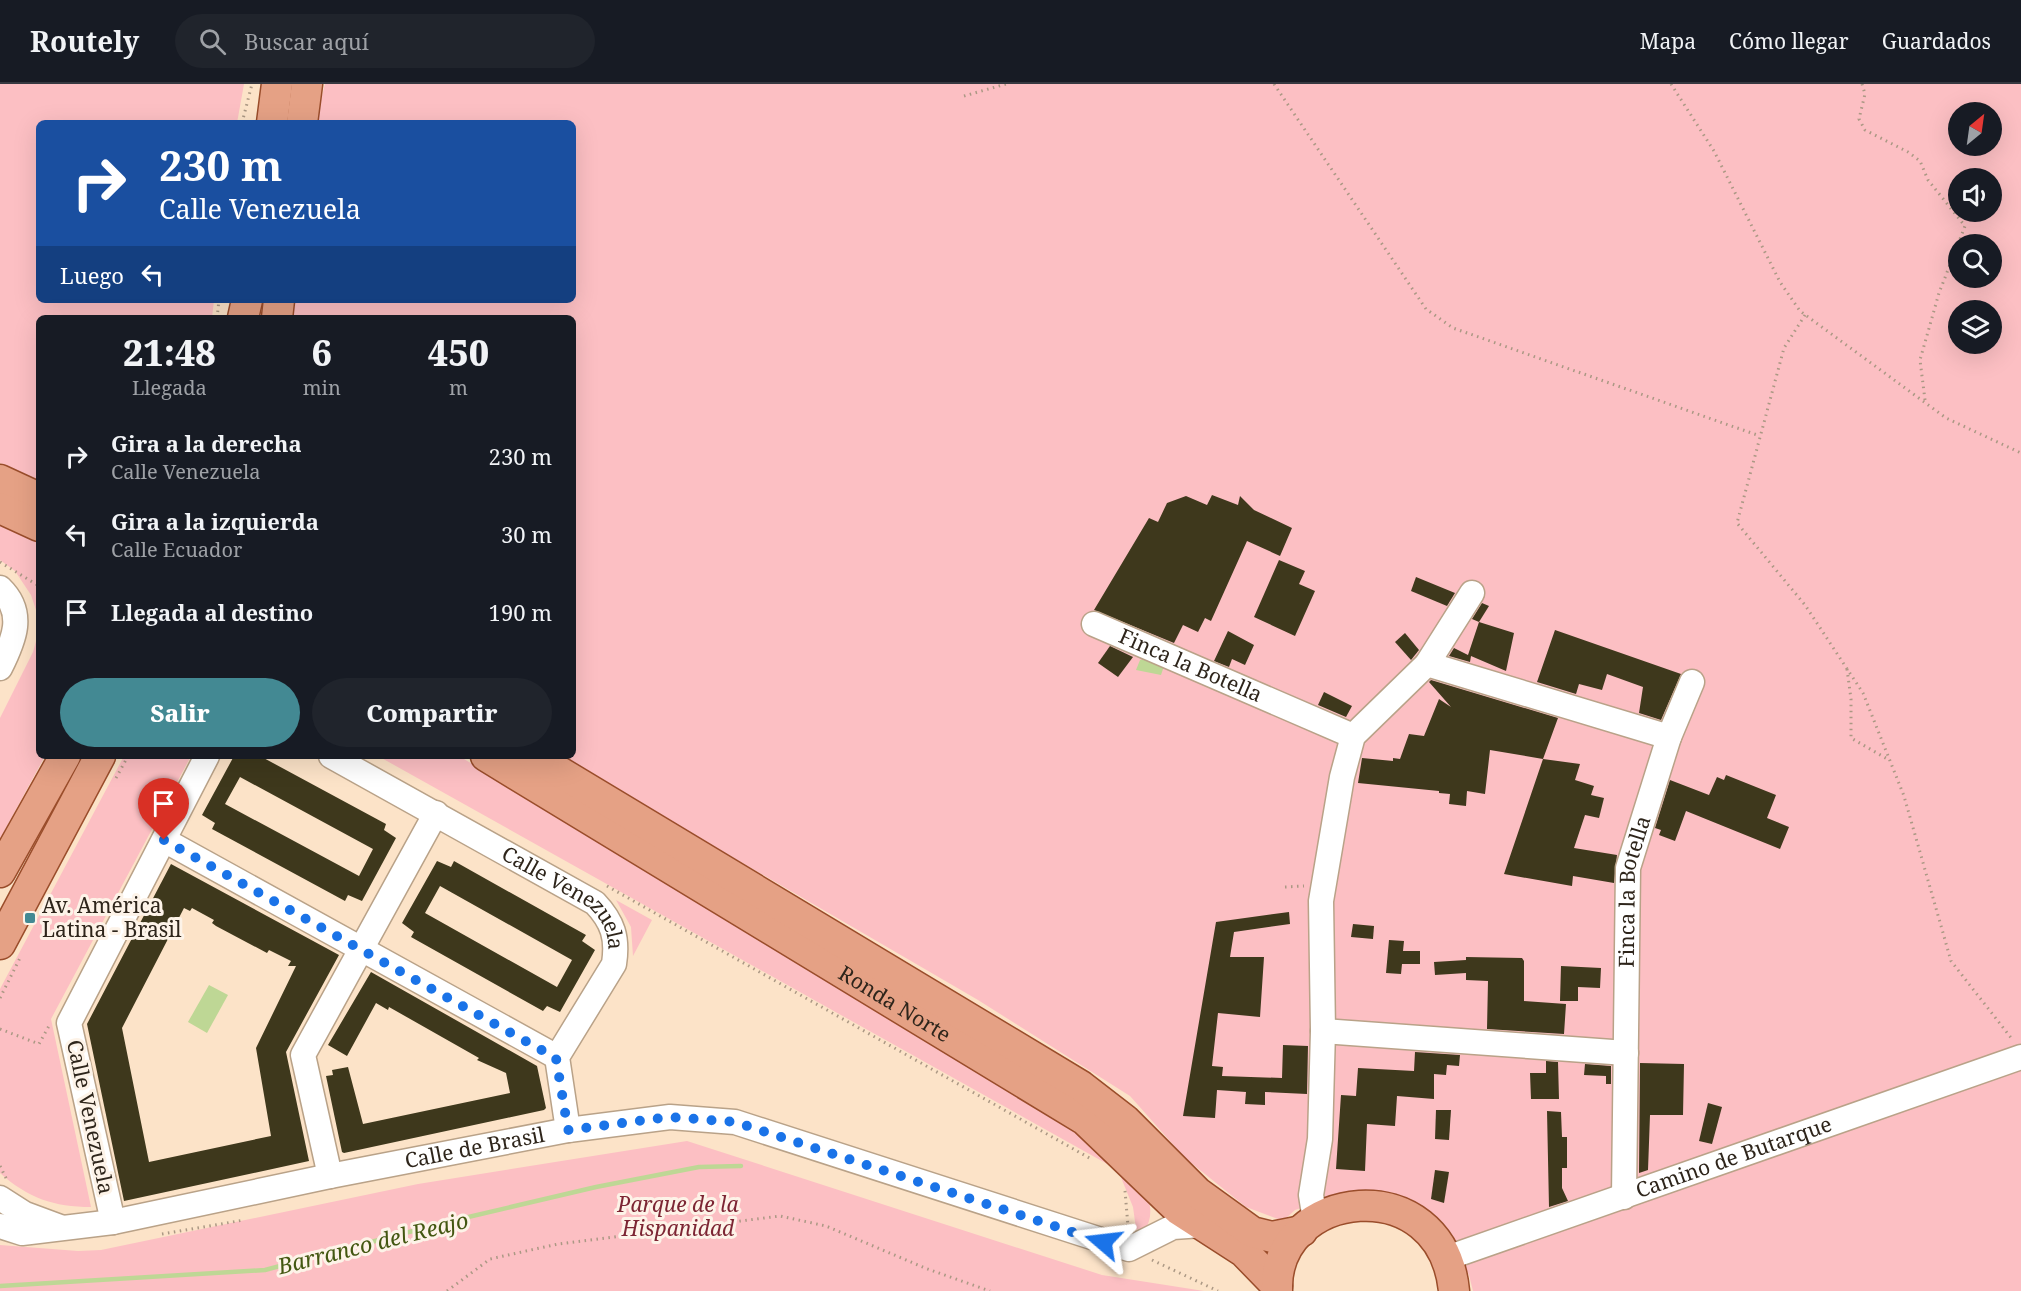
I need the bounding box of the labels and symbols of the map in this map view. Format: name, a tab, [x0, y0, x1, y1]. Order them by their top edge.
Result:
north arrow	[1948, 102, 2002, 156]
street label: Finca la Botella	[1115, 621, 1267, 708]
pin	[138, 778, 189, 840]
street label: Finca la Botella	[1612, 812, 1656, 968]
street label: Calle Venezuela	[497, 839, 631, 951]
place label: Av. América Latina - Brasil	[42, 891, 182, 943]
marker: Av. América Latina - Brasil	[23, 911, 37, 925]
street label: Ronda Norte	[834, 959, 956, 1048]
street label: Calle Venezuela	[61, 1037, 121, 1196]
street label: Camino de Butarque	[1632, 1109, 1835, 1204]
street label: Calle de Brasil	[402, 1120, 547, 1174]
park label: Parque de la Hispanidad	[616, 1190, 739, 1242]
water label: Barranco del Reajo	[273, 1204, 471, 1280]
position arrow	[1071, 1210, 1135, 1274]

